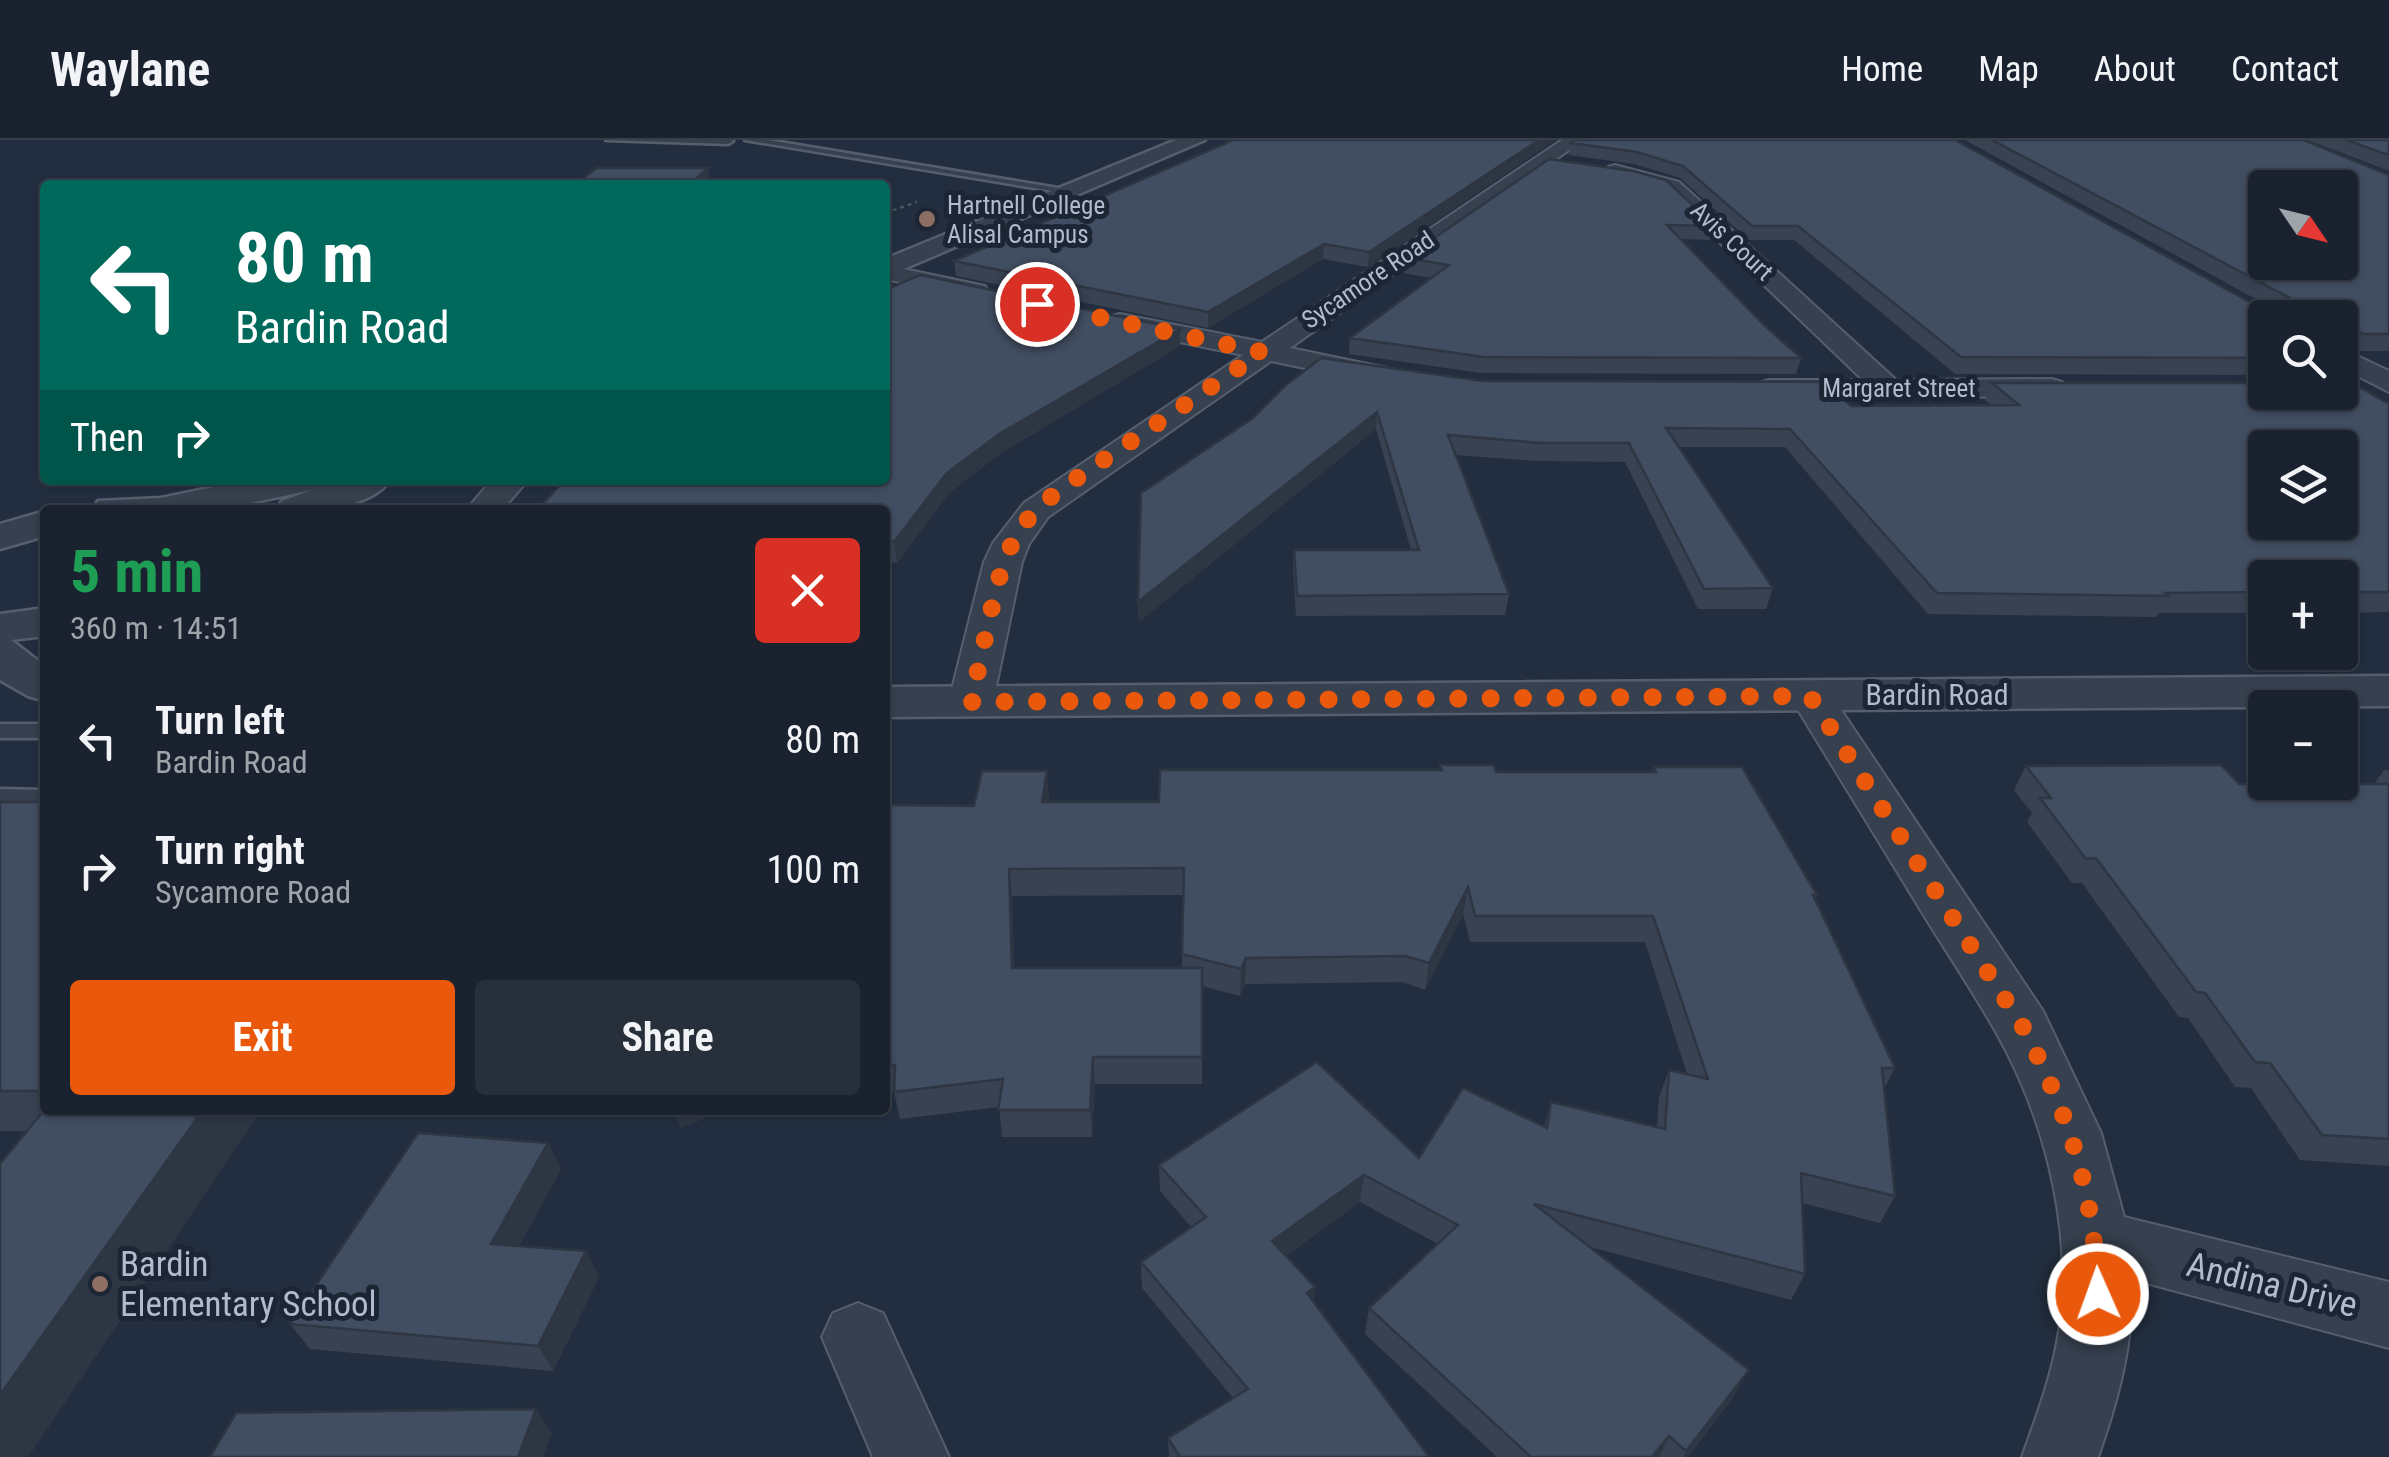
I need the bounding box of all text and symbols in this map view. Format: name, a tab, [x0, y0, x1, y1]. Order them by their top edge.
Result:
text: Waylane	[50, 41, 210, 98]
text: Home	[1841, 49, 1923, 90]
text: Map	[1978, 49, 2039, 90]
text: About	[2094, 49, 2176, 90]
text: Contact	[2231, 49, 2339, 90]
north arrow	[2248, 170, 2358, 280]
map controls	[2248, 170, 2358, 800]
place label: Hartnell College Alisal Campus	[947, 191, 1105, 249]
street label: Avis Court	[1685, 196, 1779, 286]
marker: Hartnell College Alisal Campus	[916, 208, 938, 230]
text: 80 m	[235, 217, 374, 299]
icon: left	[70, 220, 200, 350]
street label: Sycamore Road	[1296, 225, 1440, 335]
pin	[995, 262, 1080, 347]
icon: arrive	[1010, 277, 1065, 332]
button: search	[2248, 300, 2358, 410]
text: Bardin Road	[235, 301, 450, 354]
street label: Margaret Street	[1822, 374, 1976, 403]
icon: right	[164, 410, 219, 465]
text: Then	[70, 416, 144, 460]
button: layers	[2248, 430, 2358, 540]
text: 5 min	[70, 536, 203, 607]
button: close	[755, 538, 860, 643]
button: +	[2248, 560, 2358, 670]
text: 360 m · 14:51	[70, 609, 242, 647]
street label: Bardin Road	[1865, 677, 2009, 712]
button: −	[2248, 690, 2358, 800]
text: Turn left	[155, 699, 285, 743]
icon: left	[70, 713, 125, 768]
text: 80 m	[785, 718, 860, 762]
text: Bardin Road	[155, 743, 308, 781]
text: Turn right	[155, 829, 305, 873]
icon: right	[70, 843, 125, 898]
text: 100 m	[766, 848, 860, 892]
text: Sycamore Road	[155, 873, 351, 911]
button: Exit	[70, 980, 455, 1095]
button: Share	[475, 980, 860, 1095]
position arrow	[2046, 1242, 2150, 1346]
place label: Bardin Elementary School	[120, 1244, 377, 1325]
street label: Andina Drive	[2183, 1244, 2361, 1326]
marker: Bardin Elementary School	[89, 1273, 111, 1295]

